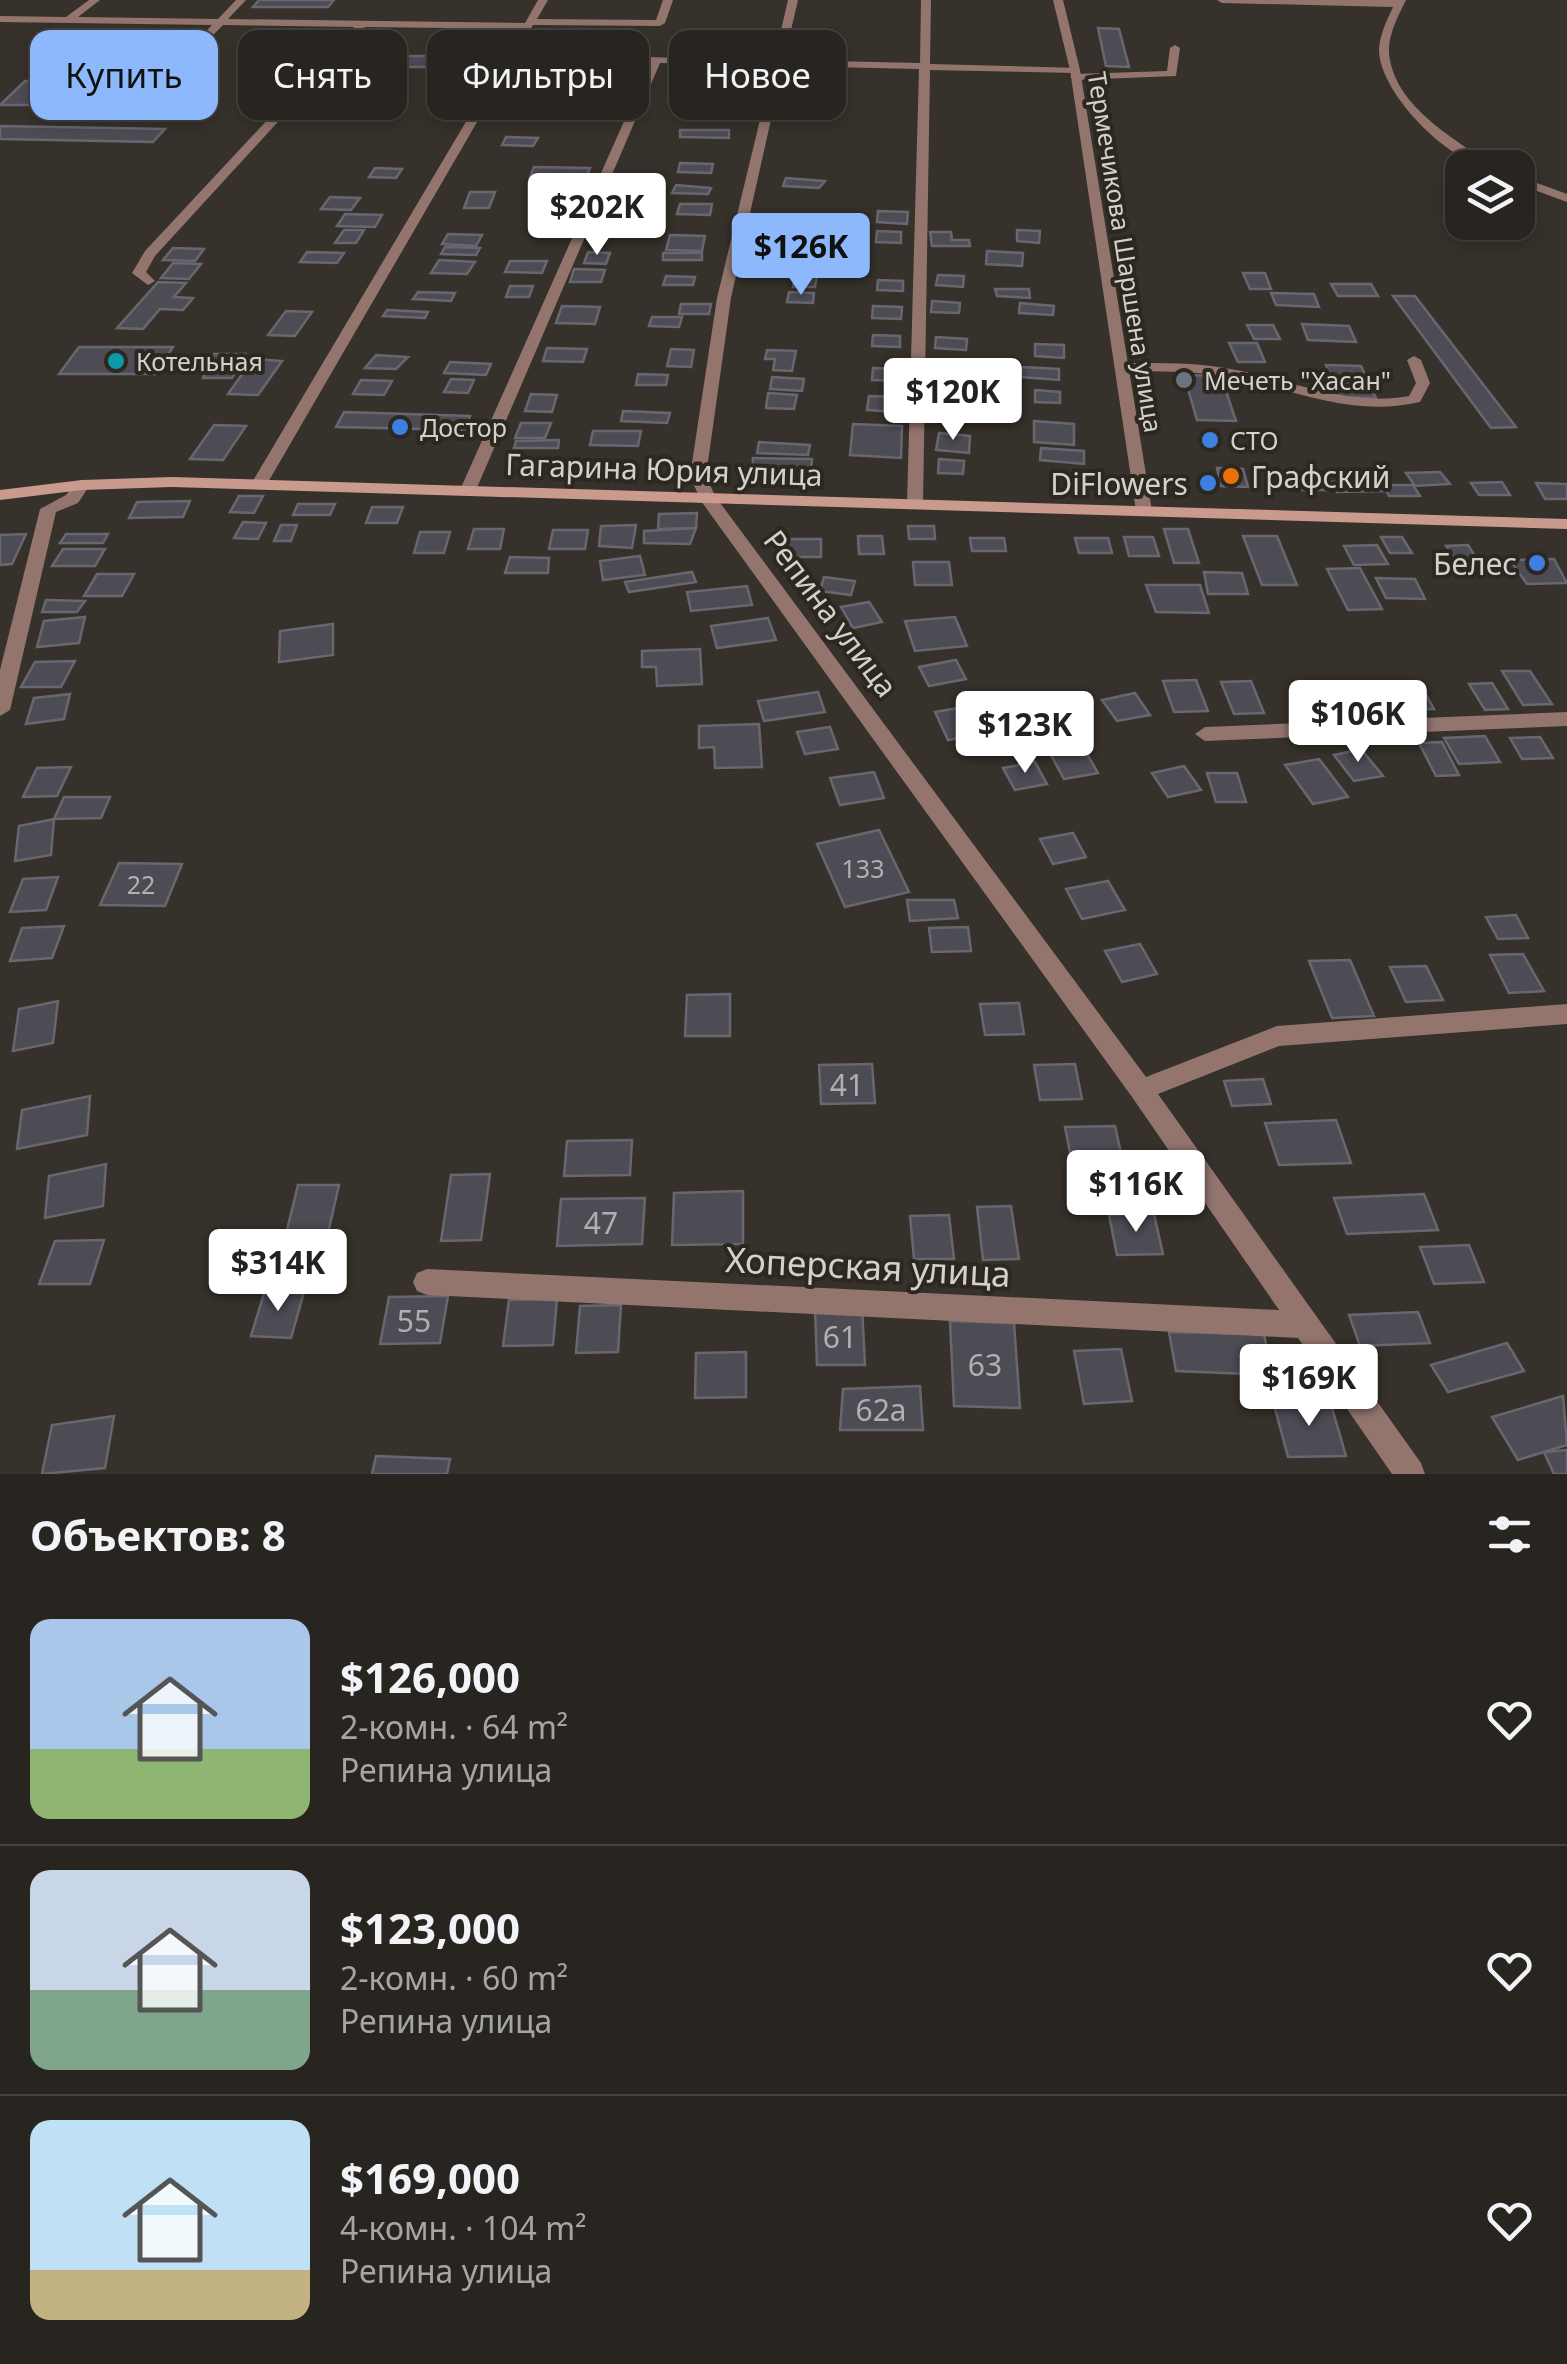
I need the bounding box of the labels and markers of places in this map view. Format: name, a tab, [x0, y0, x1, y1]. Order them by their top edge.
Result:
pin: $202K	[527, 173, 667, 258]
pin: $126K	[731, 213, 871, 298]
place label: Котельная	[136, 344, 263, 378]
marker: Котельная	[105, 350, 127, 372]
pin: $120K	[883, 358, 1023, 443]
place label: Мечеть "Хасан"	[1204, 363, 1391, 397]
marker: Мечеть "Хасан"	[1173, 369, 1195, 391]
place label: Достор	[420, 410, 507, 444]
marker: Достор	[389, 416, 411, 438]
place label: СТО	[1230, 423, 1278, 457]
marker: СТО	[1199, 429, 1221, 451]
place label: Графский	[1251, 456, 1390, 497]
place label: DiFlowers	[1050, 463, 1188, 504]
marker: Графский	[1220, 465, 1242, 487]
marker: DiFlowers	[1197, 472, 1219, 494]
place label: Белес	[1433, 543, 1517, 584]
marker: Белес	[1526, 552, 1548, 574]
pin: $106K	[1288, 680, 1428, 765]
pin: $123K	[955, 691, 1095, 776]
pin: $116K	[1066, 1150, 1206, 1235]
pin: $314K	[208, 1229, 348, 1314]
pin: $169K	[1239, 1344, 1379, 1429]

